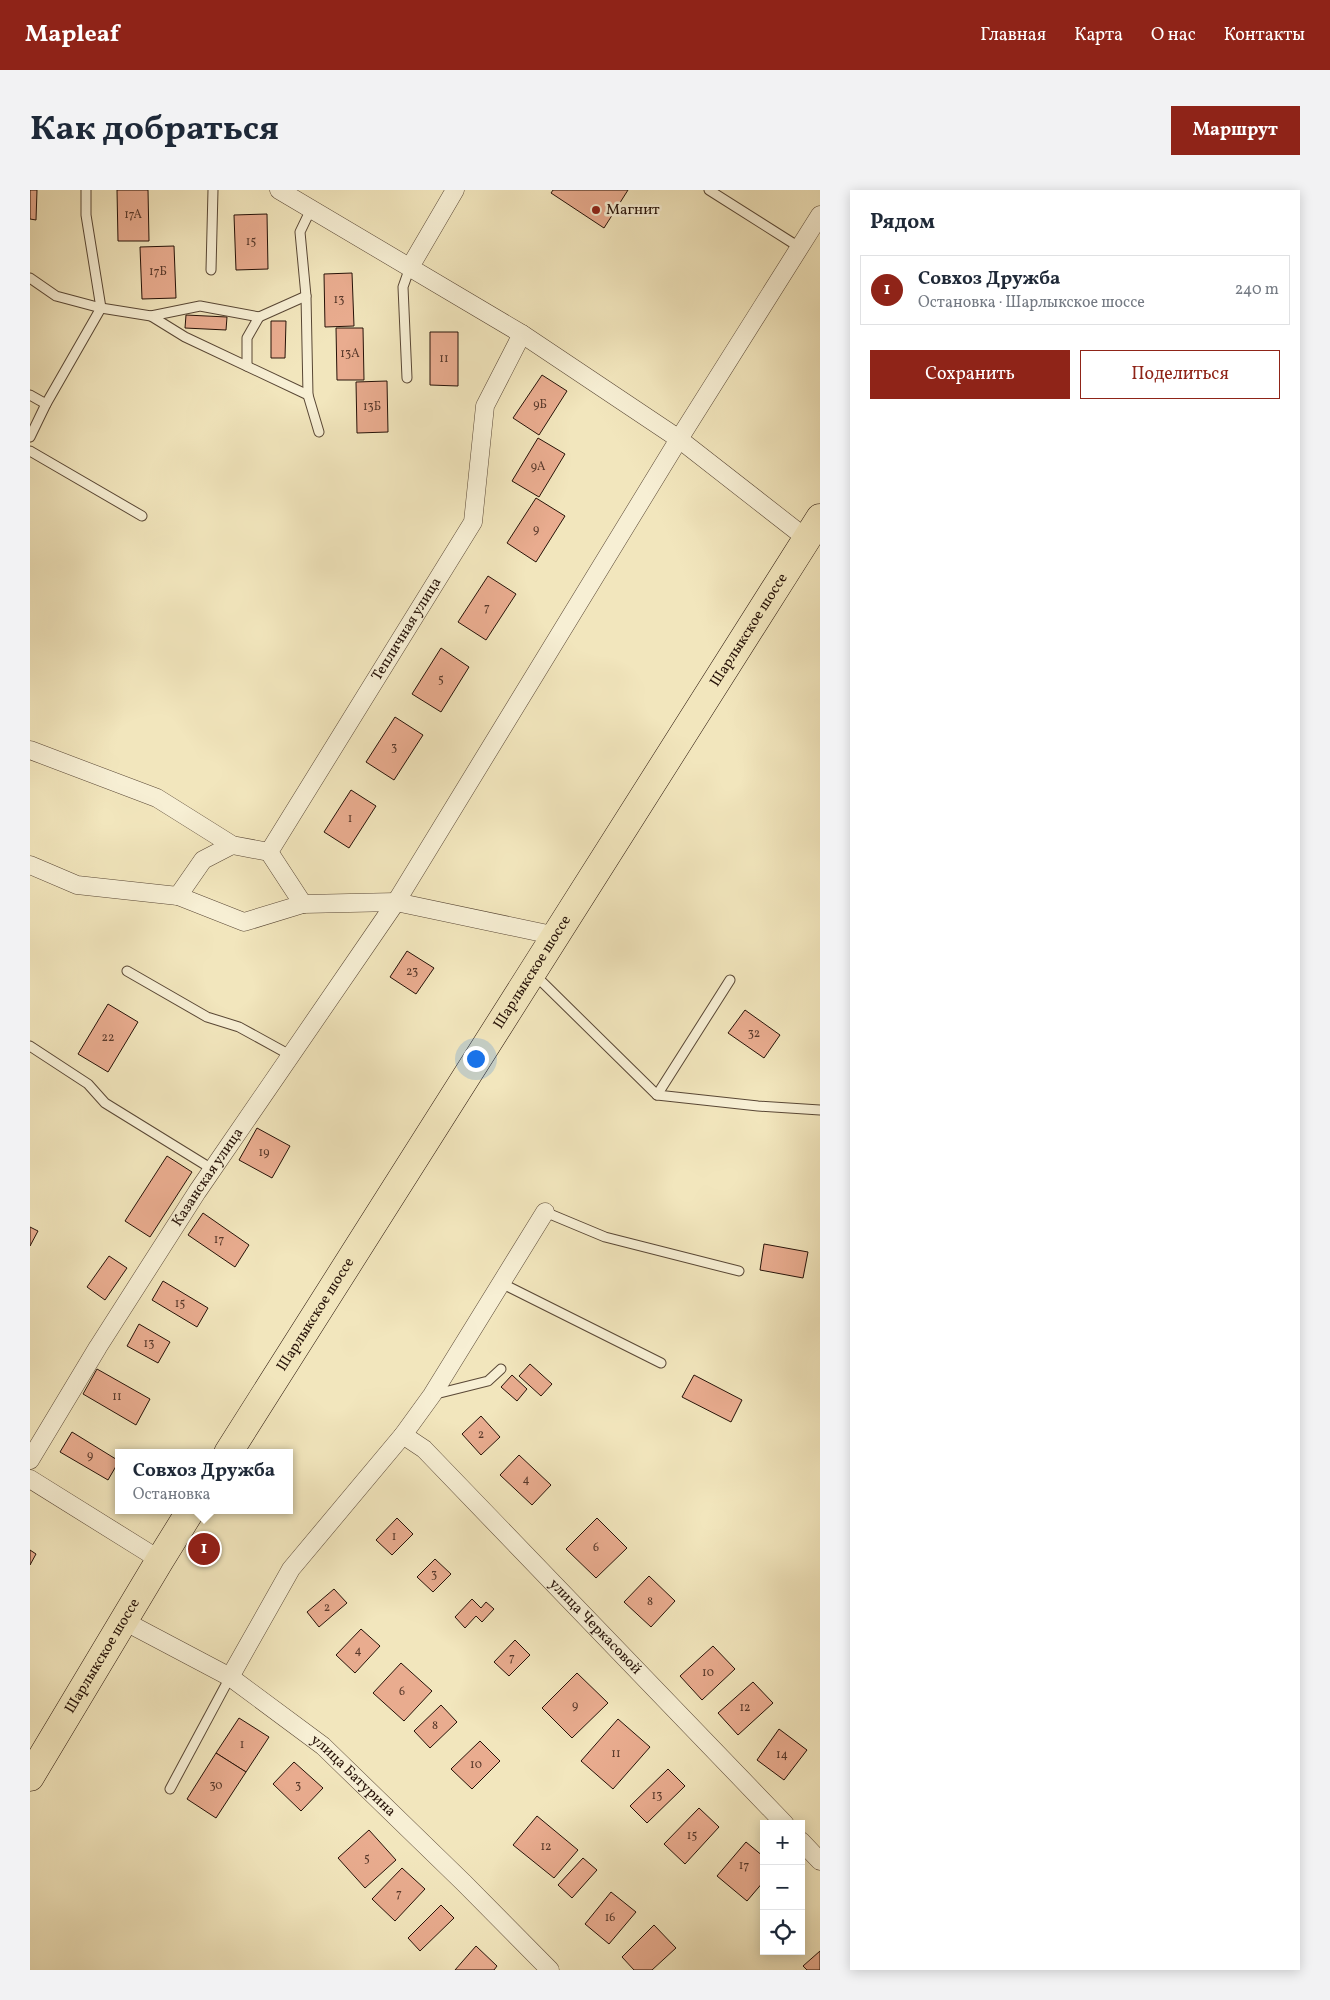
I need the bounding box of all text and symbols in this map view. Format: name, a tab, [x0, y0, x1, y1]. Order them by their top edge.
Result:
text: Mapleaf	[25, 18, 119, 52]
text: Главная	[980, 23, 1046, 48]
text: Карта	[1074, 23, 1123, 48]
text: О нас	[1151, 23, 1196, 48]
text: Контакты	[1224, 23, 1305, 48]
text: Как добраться	[30, 106, 279, 154]
button: Маршрут	[1171, 106, 1300, 155]
place label: Магнит	[606, 200, 660, 221]
marker: Магнит	[590, 204, 602, 216]
house number: 17А	[124, 207, 142, 223]
text: Рядом	[870, 208, 935, 237]
house number: 15	[246, 234, 256, 250]
house number: 17Б	[149, 264, 167, 280]
text: Совхоз Дружба	[918, 266, 1060, 292]
text: 1	[884, 279, 890, 301]
text: 240 m	[1235, 279, 1279, 301]
house number: 13	[334, 292, 344, 308]
text: Остановка · Шарлыкское шоссе	[918, 292, 1145, 314]
house number: 13А	[340, 346, 360, 362]
button: Сохранить	[870, 350, 1070, 399]
button: Поделиться	[1080, 350, 1280, 399]
house number: 11	[439, 351, 449, 367]
house number: 9Б	[533, 397, 547, 413]
house number: 13Б	[363, 399, 381, 415]
house number: 9А	[531, 459, 546, 475]
house number: 9	[533, 522, 539, 538]
street label: Шарлыкское шоссе	[705, 569, 793, 691]
street label: Тепличная улица	[367, 574, 447, 685]
house number: 7	[484, 600, 490, 616]
house number: 5	[438, 672, 444, 688]
house number: 3	[391, 740, 397, 756]
house number: 1	[348, 811, 352, 827]
street label: Шарлыкское шоссе	[488, 911, 576, 1033]
house number: 23	[406, 964, 418, 980]
house number: 32	[748, 1026, 760, 1042]
house number: 22	[102, 1030, 114, 1046]
your location	[463, 1046, 489, 1072]
street label: Казанская улица	[167, 1124, 249, 1231]
house number: 19	[259, 1145, 269, 1161]
house number: 17	[214, 1232, 224, 1248]
street label: Шарлыкское шоссе	[272, 1253, 360, 1375]
house number: 15	[175, 1296, 185, 1312]
house number: 13	[144, 1336, 154, 1352]
house number: 11	[112, 1389, 122, 1405]
house number: 2	[478, 1427, 484, 1443]
house number: 9	[87, 1448, 93, 1464]
popup	[115, 1449, 293, 1514]
text: Совхоз Дружба	[133, 1458, 275, 1484]
house number: 4	[522, 1472, 530, 1488]
text: Остановка	[133, 1484, 211, 1506]
house number: 1	[392, 1529, 396, 1545]
pin: 1	[188, 1530, 220, 1568]
house number: 6	[593, 1540, 599, 1556]
house number: 3	[431, 1567, 437, 1583]
street label: улица Черкасовой	[544, 1574, 646, 1679]
street label: Шарлыкское шоссе	[60, 1594, 145, 1718]
house number: 8	[647, 1594, 653, 1610]
house number: 2	[324, 1600, 330, 1616]
house number: 4	[354, 1643, 362, 1659]
house number: 7	[509, 1650, 515, 1666]
house number: 10	[702, 1665, 714, 1681]
house number: 6	[399, 1684, 405, 1700]
house number: 9	[572, 1698, 578, 1714]
house number: 12	[739, 1700, 751, 1716]
house number: 8	[432, 1718, 438, 1734]
street label: улица Батурина	[306, 1730, 400, 1822]
house number: 1	[240, 1737, 244, 1753]
house number: 11	[611, 1746, 621, 1762]
house number: 14	[776, 1747, 788, 1763]
house number: 10	[470, 1757, 482, 1773]
house number: 30	[209, 1778, 223, 1794]
house number: 3	[295, 1778, 301, 1794]
house number: 13	[652, 1788, 662, 1804]
map controls	[760, 1820, 805, 1955]
button: +	[760, 1820, 805, 1865]
house number: 15	[687, 1828, 697, 1844]
house number: 12	[540, 1839, 552, 1855]
house number: 5	[364, 1851, 370, 1867]
house number: 17	[739, 1858, 749, 1874]
button: −	[760, 1865, 805, 1910]
house number: 7	[396, 1886, 402, 1902]
house number: 16	[605, 1910, 615, 1926]
button: locate	[760, 1910, 805, 1955]

